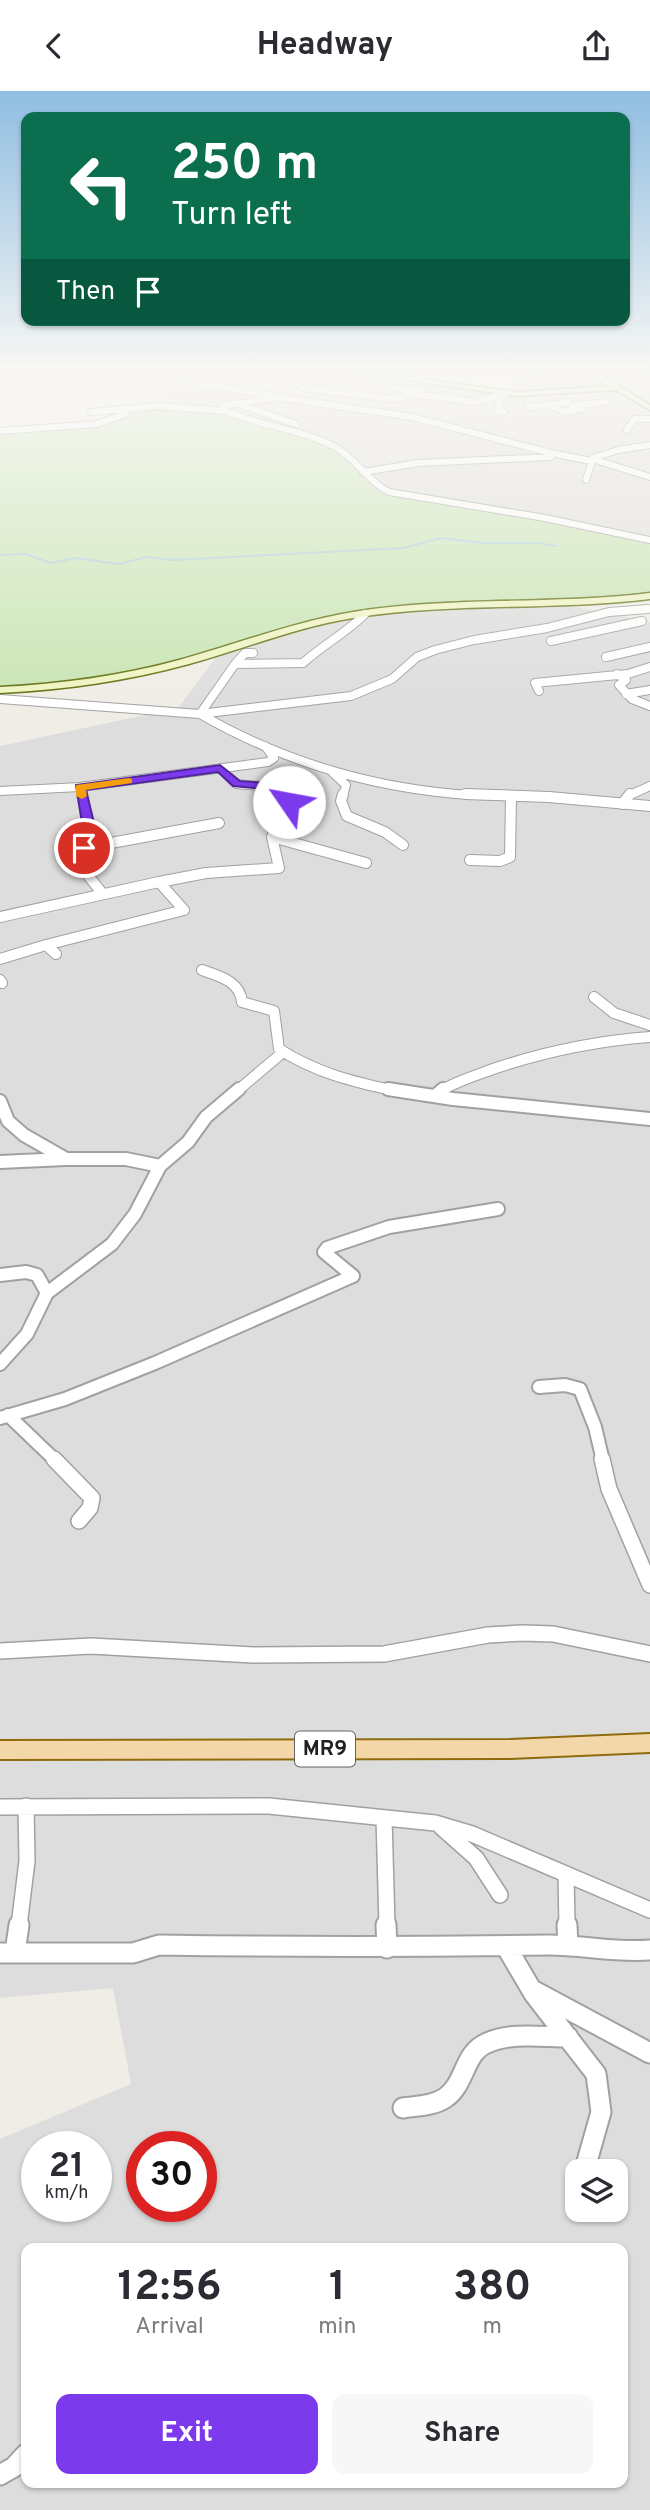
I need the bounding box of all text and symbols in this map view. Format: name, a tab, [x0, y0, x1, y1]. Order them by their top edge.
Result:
text: Headway	[257, 26, 393, 66]
icon: back	[35, 27, 73, 65]
icon: share	[577, 27, 615, 65]
text: 250 m	[171, 135, 318, 197]
icon: left	[56, 140, 147, 231]
text: Turn left	[171, 196, 292, 236]
icon: arrive	[129, 273, 167, 311]
text: Then	[56, 276, 115, 309]
position arrow	[252, 765, 326, 839]
pin	[54, 818, 114, 878]
icon: arrive	[65, 829, 103, 867]
road number: MR9	[295, 1731, 355, 1767]
speed limit sign: 30	[126, 2131, 217, 2222]
text: 21	[49, 2145, 84, 2189]
map controls	[565, 2159, 628, 2222]
button: layers	[565, 2159, 628, 2222]
text: km/h	[45, 2182, 88, 2205]
text: 12:56	[117, 2262, 222, 2315]
text: 1	[329, 2262, 346, 2315]
text: 380	[453, 2262, 531, 2315]
text: Arrival	[135, 2313, 204, 2342]
text: min	[318, 2313, 356, 2342]
text: m	[482, 2313, 502, 2342]
button: Exit	[56, 2394, 318, 2474]
button: Share	[332, 2394, 593, 2474]

